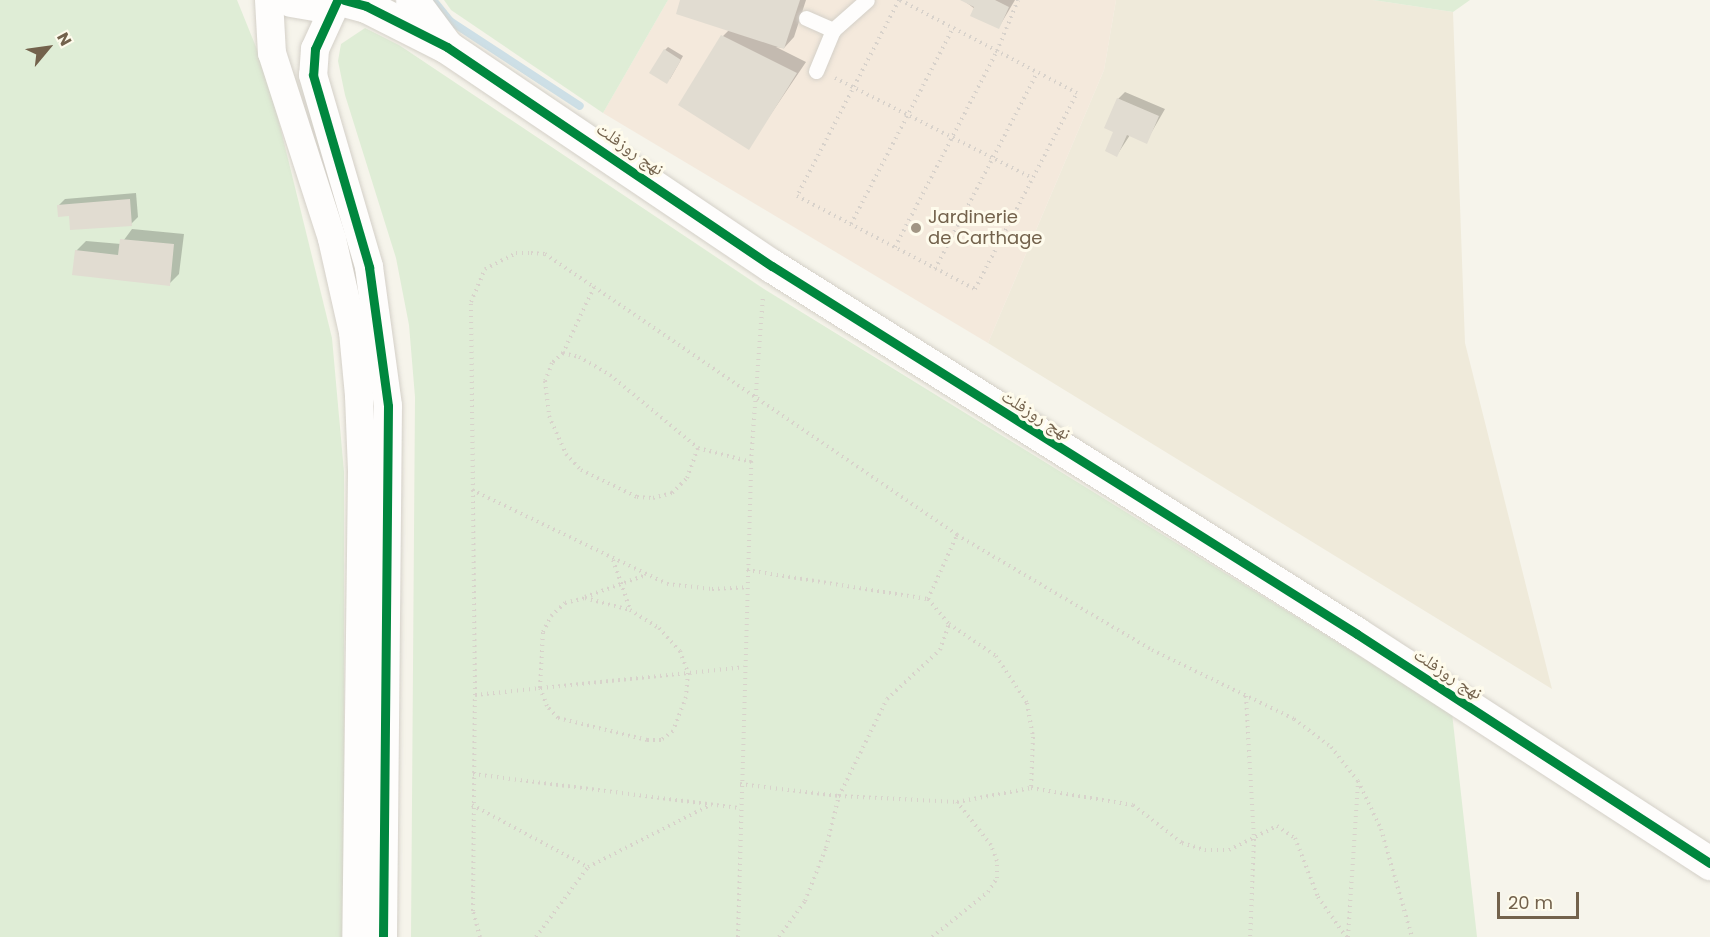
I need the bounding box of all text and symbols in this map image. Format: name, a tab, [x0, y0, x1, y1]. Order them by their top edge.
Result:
north arrow	[18, 18, 78, 78]
text: N	[51, 28, 77, 50]
street label: نهج روزفلت	[592, 118, 668, 180]
place label: Jardinerie de Carthage	[928, 207, 1042, 250]
marker: Jardinerie de Carthage	[909, 221, 923, 235]
street label: نهج روزفلت	[997, 385, 1075, 445]
street label: نهج روزفلت	[1410, 644, 1486, 704]
scale bar	[1500, 880, 1582, 918]
text: 20 m	[1508, 890, 1553, 915]

